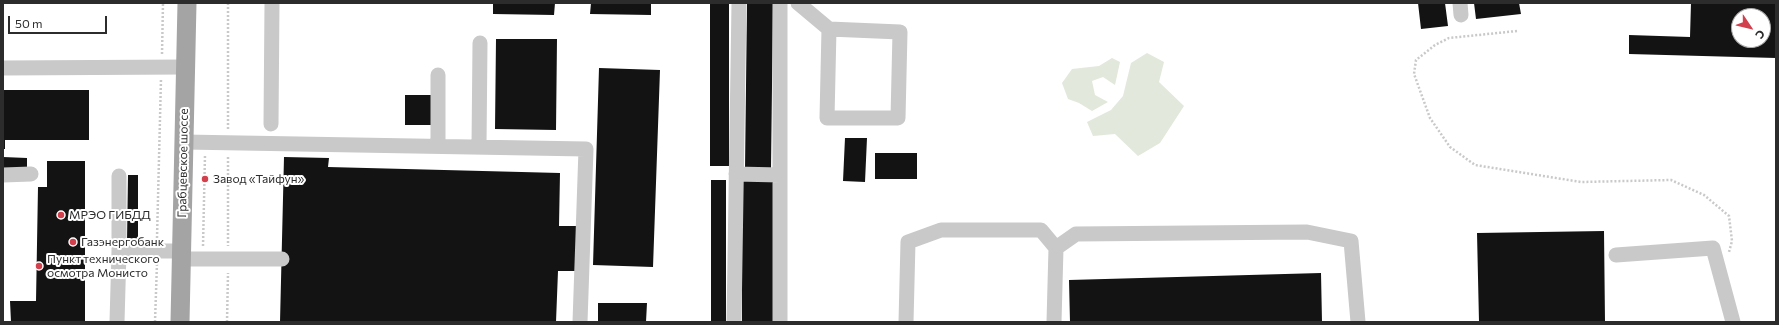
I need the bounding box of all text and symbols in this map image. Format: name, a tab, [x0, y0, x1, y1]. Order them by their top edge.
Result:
scale bar	[10, 8, 109, 34]
north arrow	[1731, 8, 1771, 48]
text: 50 m	[15, 16, 43, 30]
text: С	[1753, 28, 1768, 41]
street label: Грабцевское шоссе	[175, 108, 191, 218]
place label: Завод «Тайфун»	[213, 172, 304, 186]
marker: Завод «Тайфун»	[200, 174, 210, 184]
place label: МРЭО ГИБДД	[69, 208, 151, 222]
marker: МРЭО ГИБДД	[56, 210, 66, 220]
place label: Газэнергобанк	[81, 235, 164, 249]
marker: Газэнергобанк	[68, 237, 78, 247]
place label: Пункт технического осмотра Монисто	[47, 252, 160, 280]
marker: Пункт технического осмотра Монисто	[34, 261, 44, 271]

